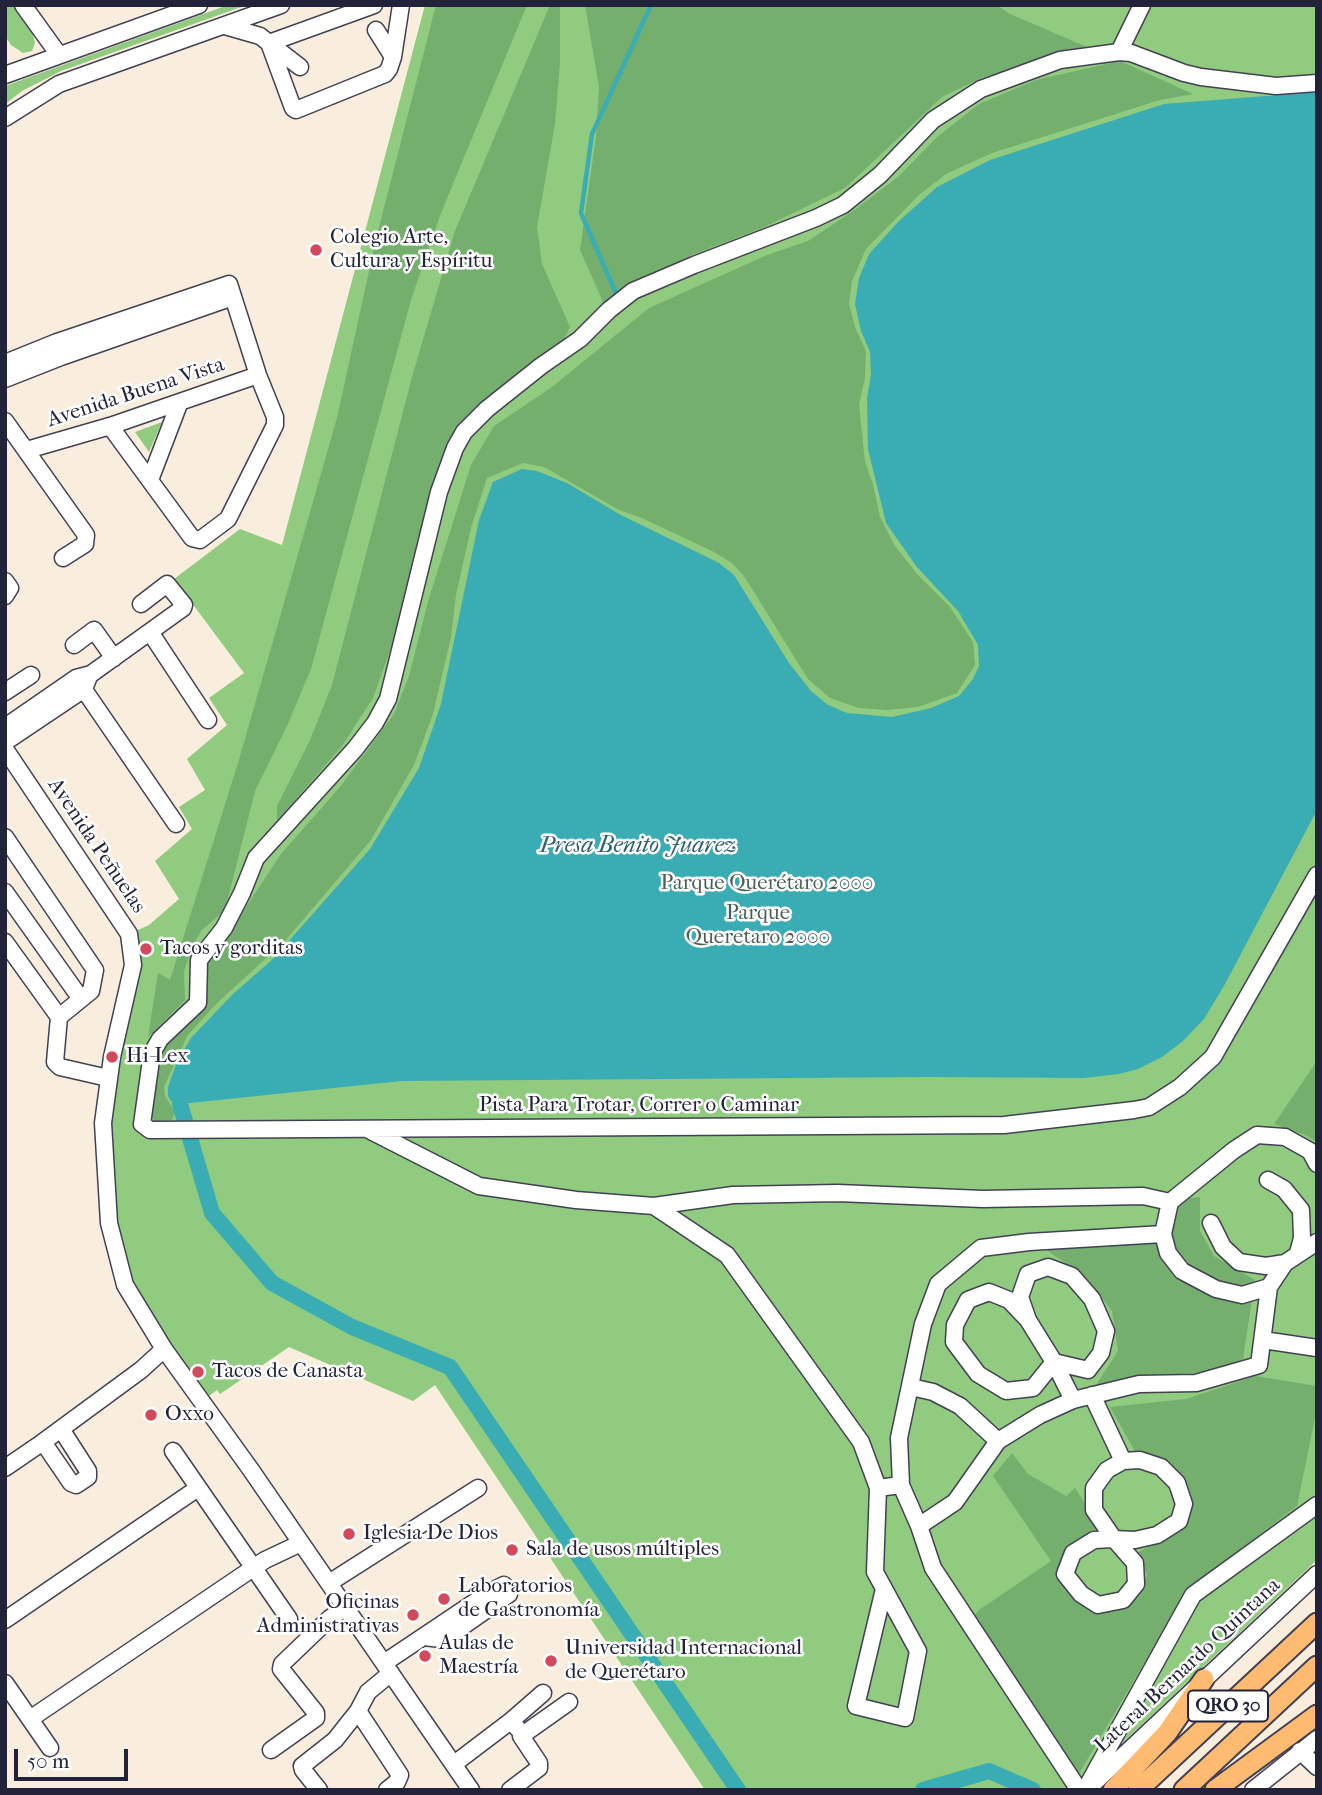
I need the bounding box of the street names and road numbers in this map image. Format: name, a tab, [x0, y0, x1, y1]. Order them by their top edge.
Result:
street label: Avenida Buena Vista	[44, 353, 228, 433]
street label: Avenida Peñuelas	[42, 774, 150, 918]
street label: Pista Para Trotar, Correr o Caminar	[479, 1093, 799, 1119]
street label: Lateral Bernardo Quintana	[1090, 1573, 1286, 1759]
road number: QRO 30	[1188, 1690, 1268, 1722]

